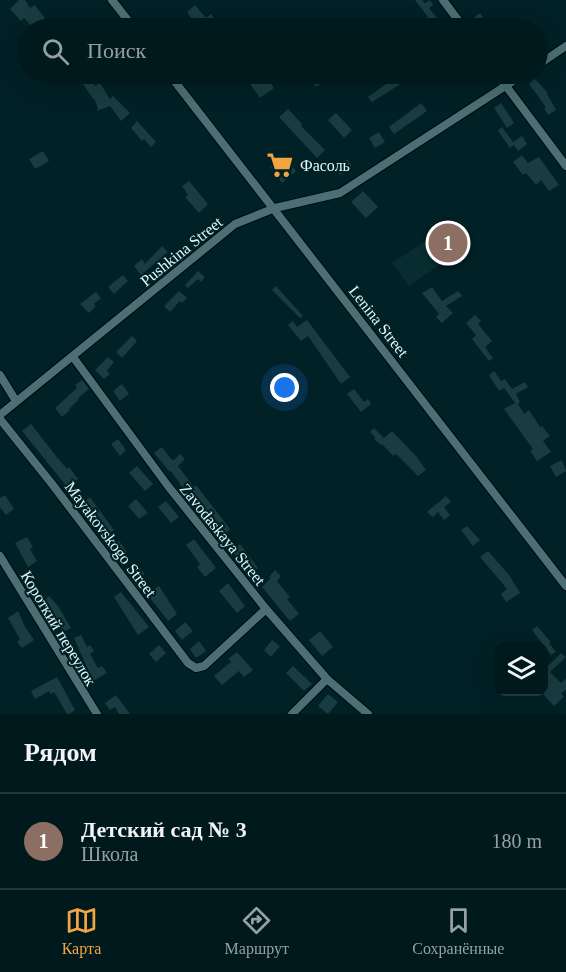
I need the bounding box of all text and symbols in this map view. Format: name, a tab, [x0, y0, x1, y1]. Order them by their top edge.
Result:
search box	[18, 18, 548, 84]
icon: search	[39, 35, 72, 68]
text: Поиск	[87, 38, 146, 63]
supermarket icon: Фасоль	[265, 150, 295, 180]
place label: Фасоль	[300, 157, 350, 174]
street label: Pushkina Street	[137, 213, 226, 289]
pin: 1	[428, 220, 468, 266]
street label: Lenina Street	[346, 282, 412, 361]
your location	[270, 373, 299, 402]
street label: Mayakovskogo Street	[61, 478, 160, 601]
street label: Zavodaskaya Street	[176, 480, 269, 590]
street label: Короткий переулок	[17, 568, 100, 689]
map controls	[494, 642, 548, 696]
button: layers	[494, 642, 548, 696]
text: Рядом	[24, 738, 97, 767]
text: Детский сад № 3	[81, 817, 247, 842]
text: 1	[39, 830, 49, 852]
text: 180 m	[491, 830, 542, 852]
text: Школа	[81, 843, 138, 865]
tab: Карта	[62, 904, 101, 958]
tab: Маршрут	[225, 904, 289, 958]
tab: Сохранённые	[412, 904, 504, 958]

